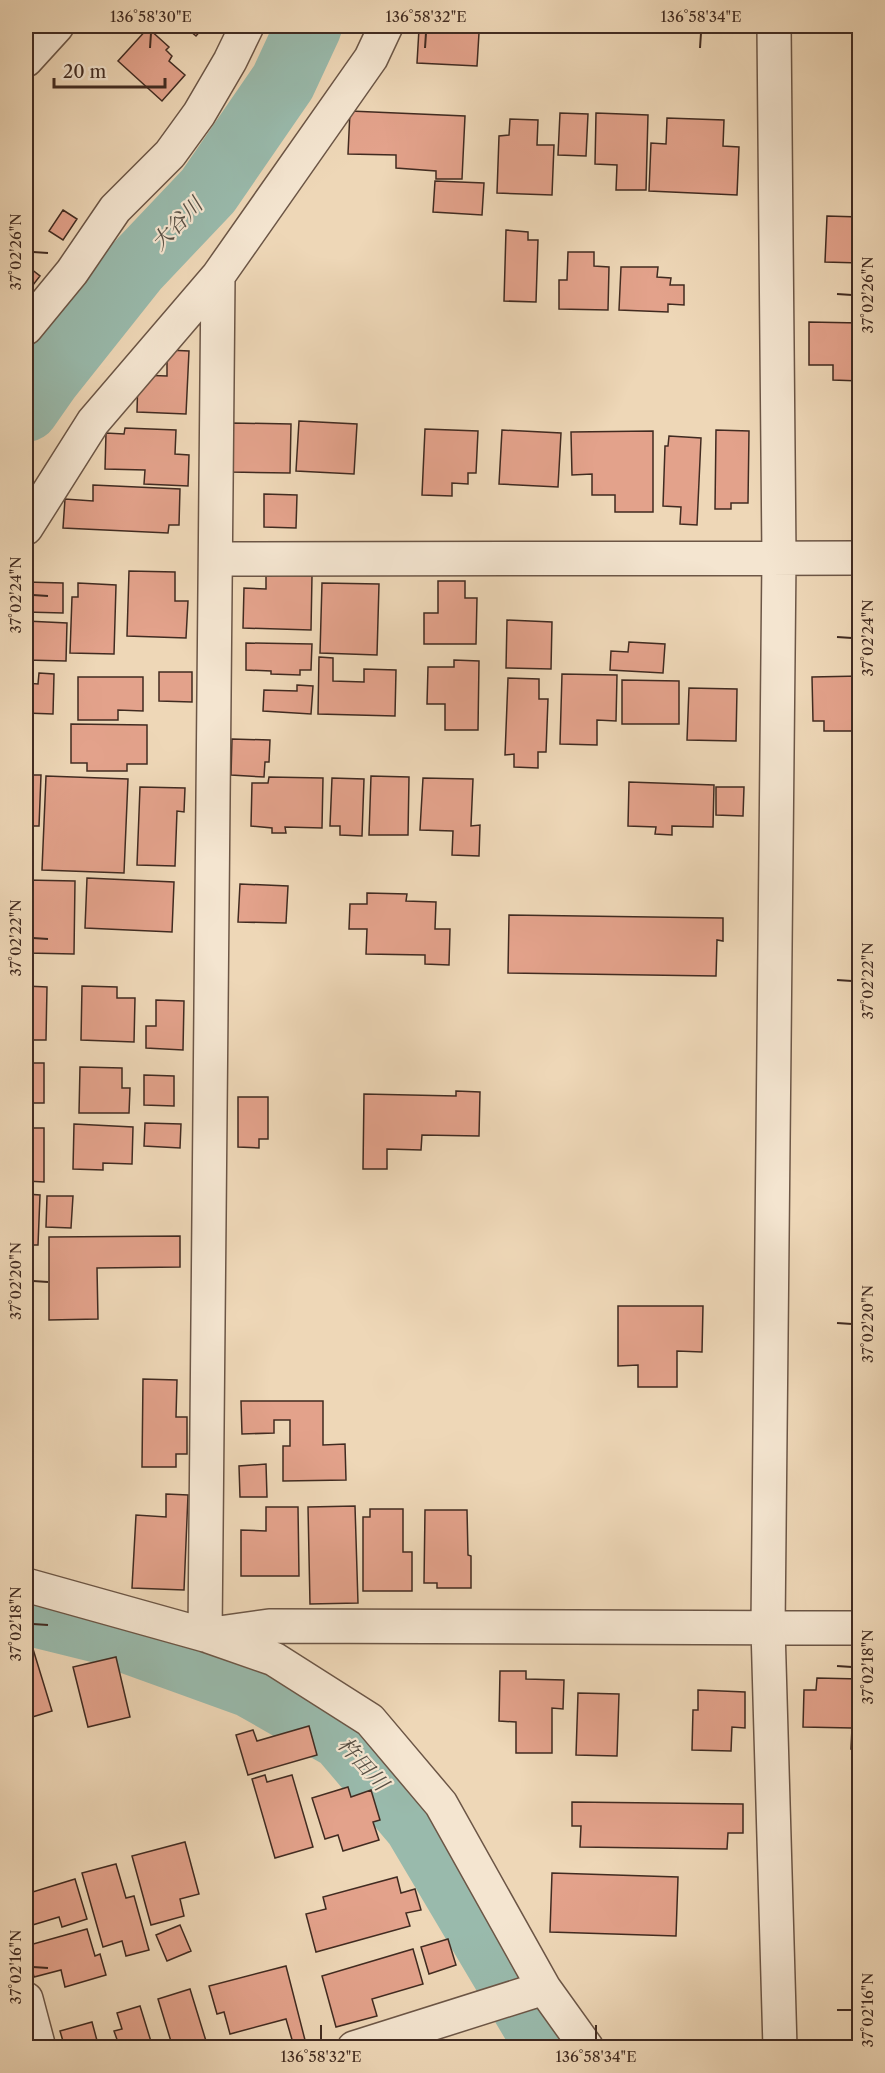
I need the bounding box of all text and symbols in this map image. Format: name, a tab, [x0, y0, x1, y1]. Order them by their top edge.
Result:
text: 136°58'30"E	[110, 7, 192, 26]
text: 136°58'32"E	[385, 7, 467, 26]
text: 136°58'34"E	[661, 7, 741, 26]
scale bar	[54, 51, 165, 89]
text: 20 m	[63, 61, 107, 83]
water label: 大谷川	[146, 191, 209, 255]
text: 37°02'26"N	[6, 213, 25, 291]
text: 37°02'26"N	[858, 256, 877, 334]
text: 37°02'24"N	[6, 556, 25, 634]
text: 37°02'24"N	[858, 599, 877, 677]
text: 37°02'22"N	[6, 899, 25, 977]
text: 37°02'22"N	[858, 942, 877, 1020]
text: 37°02'20"N	[6, 1242, 25, 1320]
text: 37°02'20"N	[858, 1285, 877, 1363]
text: 37°02'18"N	[6, 1586, 25, 1662]
text: 37°02'18"N	[858, 1629, 877, 1705]
water label: 杵田川	[333, 1732, 395, 1797]
text: 37°02'16"N	[6, 1930, 25, 2004]
text: 37°02'16"N	[858, 1973, 877, 2047]
text: 136°58'32"E	[280, 2047, 362, 2066]
text: 136°58'34"E	[556, 2047, 636, 2066]

